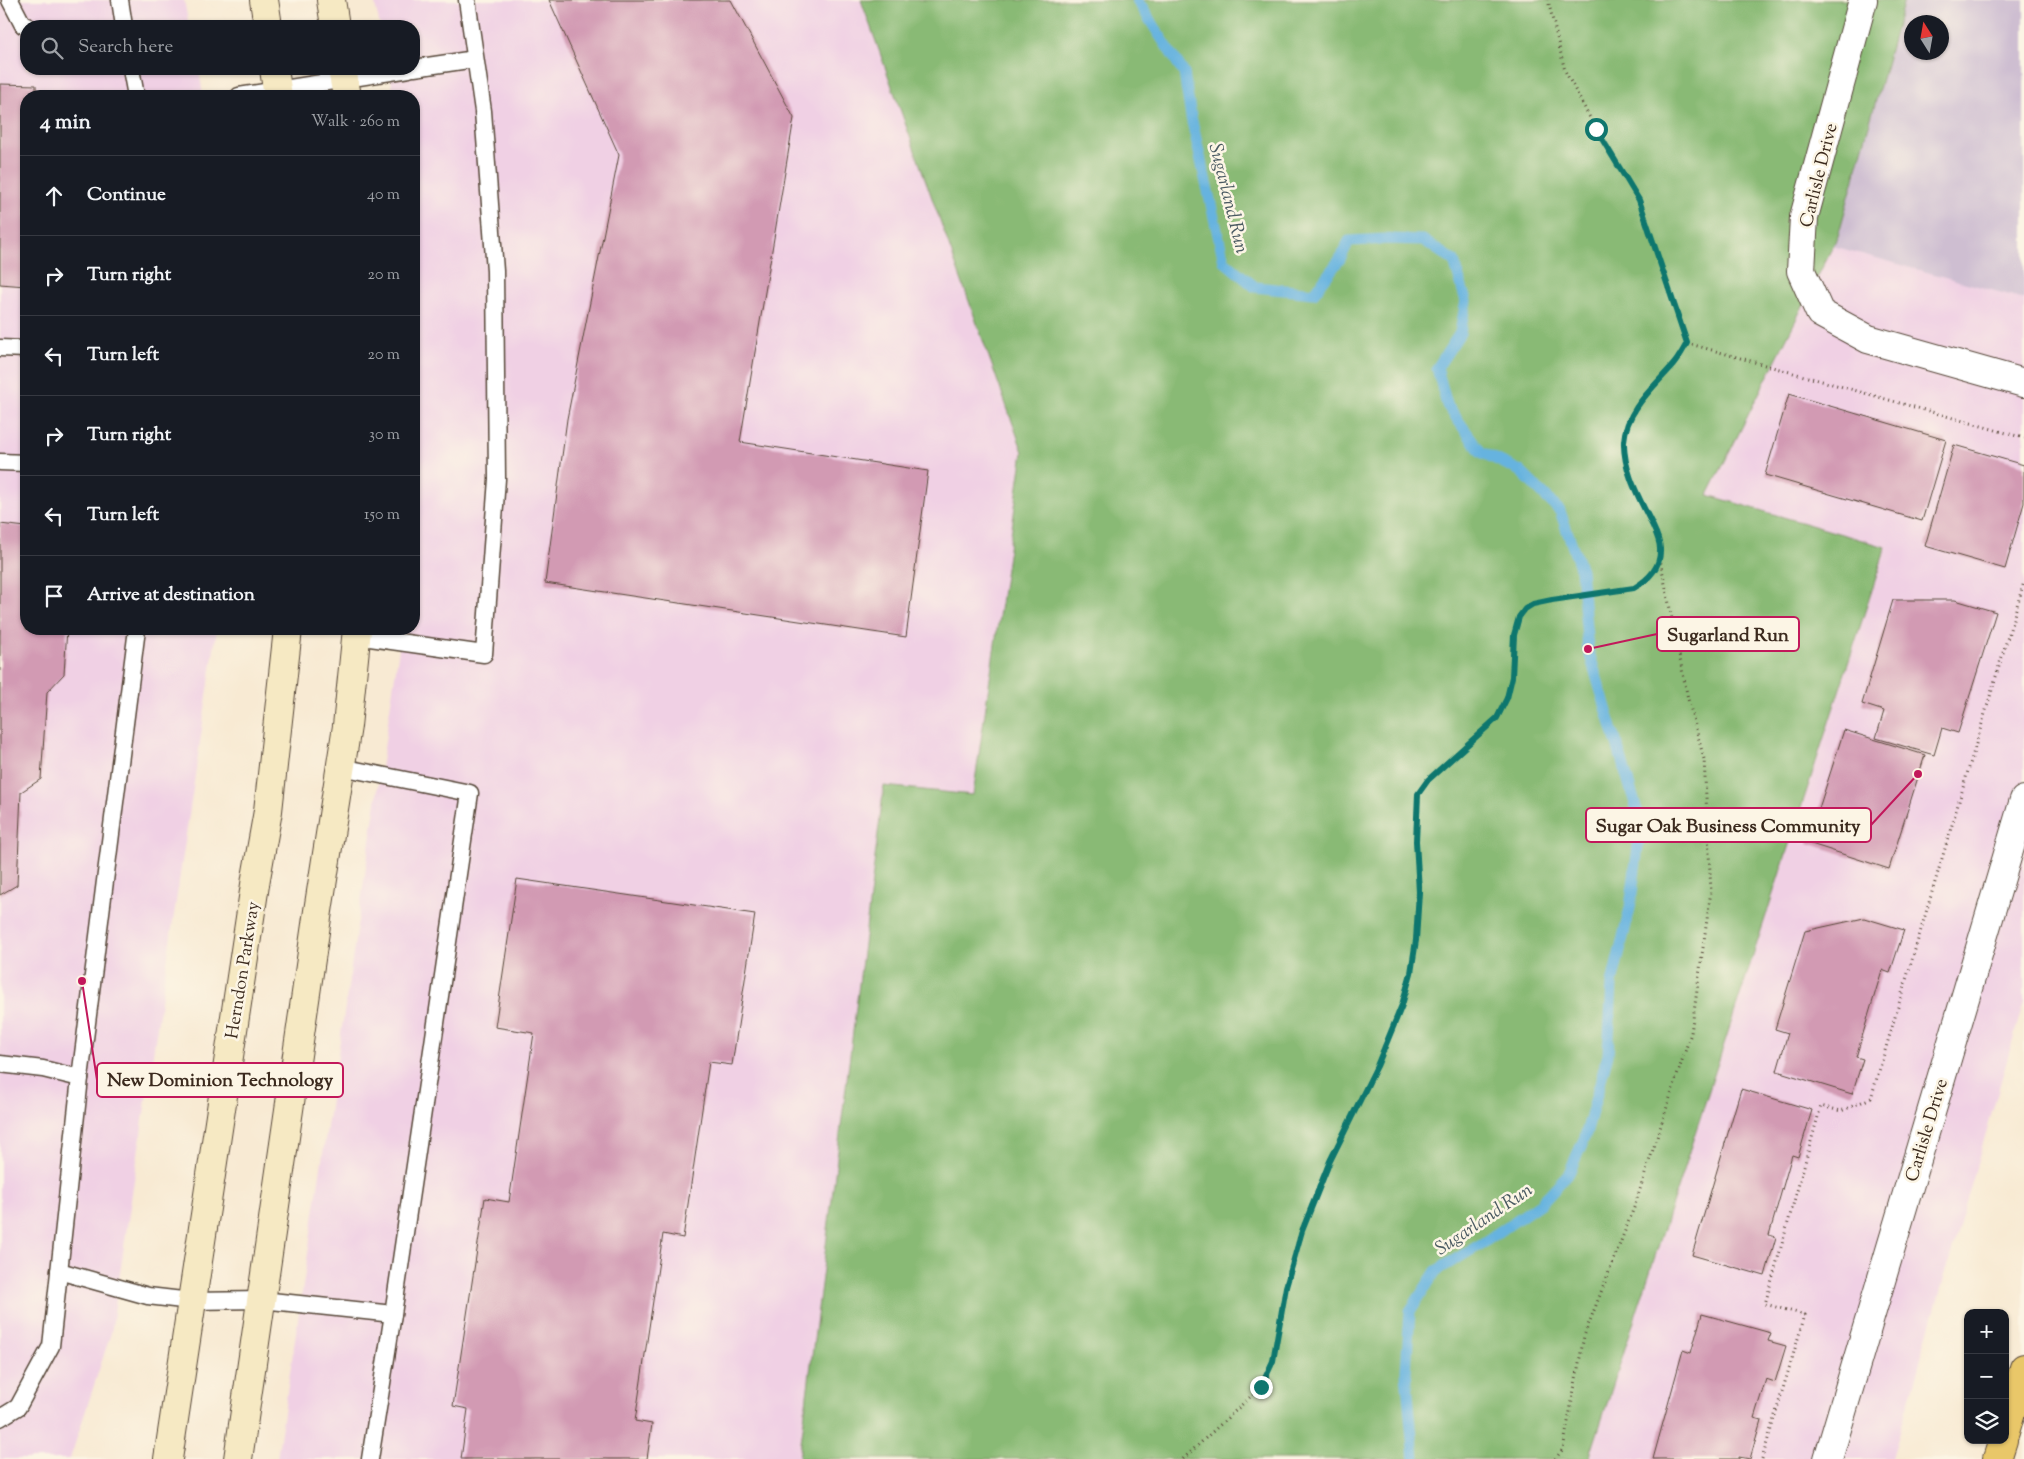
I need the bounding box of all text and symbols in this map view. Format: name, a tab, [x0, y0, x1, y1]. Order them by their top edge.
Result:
north arrow	[1904, 15, 1949, 60]
search box	[20, 20, 420, 75]
icon: search	[38, 34, 66, 62]
text: Search here	[78, 34, 173, 61]
text: 4 min	[40, 108, 91, 138]
text: Walk · 260 m	[311, 111, 400, 134]
route start	[1585, 118, 1608, 141]
street label: Carlisle Drive	[1794, 121, 1845, 230]
water label: Sugarland Run	[1201, 141, 1254, 256]
icon: ahead	[40, 182, 68, 210]
text: Continue	[87, 182, 166, 209]
text: 40 m	[367, 184, 400, 207]
icon: right	[40, 262, 68, 290]
text: Turn right	[87, 262, 171, 289]
text: 20 m	[367, 264, 400, 287]
icon: left	[40, 342, 68, 370]
text: Turn left	[87, 342, 159, 369]
text: 20 m	[367, 344, 400, 367]
icon: right	[40, 422, 68, 450]
text: Turn right	[87, 422, 171, 449]
text: 30 m	[369, 424, 400, 447]
icon: left	[40, 502, 68, 530]
text: Turn left	[87, 502, 159, 529]
text: 150 m	[364, 504, 400, 527]
icon: arrive	[40, 582, 68, 610]
text: Arrive at destination	[87, 582, 255, 609]
callout: Sugarland Run	[1657, 617, 1799, 651]
text: Sugarland Run	[1667, 623, 1790, 650]
callout: Sugar Oak Business Community	[1586, 808, 1871, 842]
text: Sugar Oak Business Community	[1595, 814, 1861, 841]
street label: Herndon Parkway	[220, 900, 268, 1041]
callout: New Dominion Technology	[97, 1063, 343, 1097]
text: New Dominion Technology	[107, 1068, 334, 1095]
street label: Carlisle Drive	[1900, 1076, 1956, 1185]
water label: Sugarland Run	[1430, 1177, 1539, 1263]
map controls	[1964, 1309, 2009, 1444]
button: +	[1964, 1309, 2009, 1354]
button: −	[1964, 1354, 2009, 1399]
route end	[1250, 1376, 1273, 1399]
button: layers	[1964, 1399, 2009, 1444]

